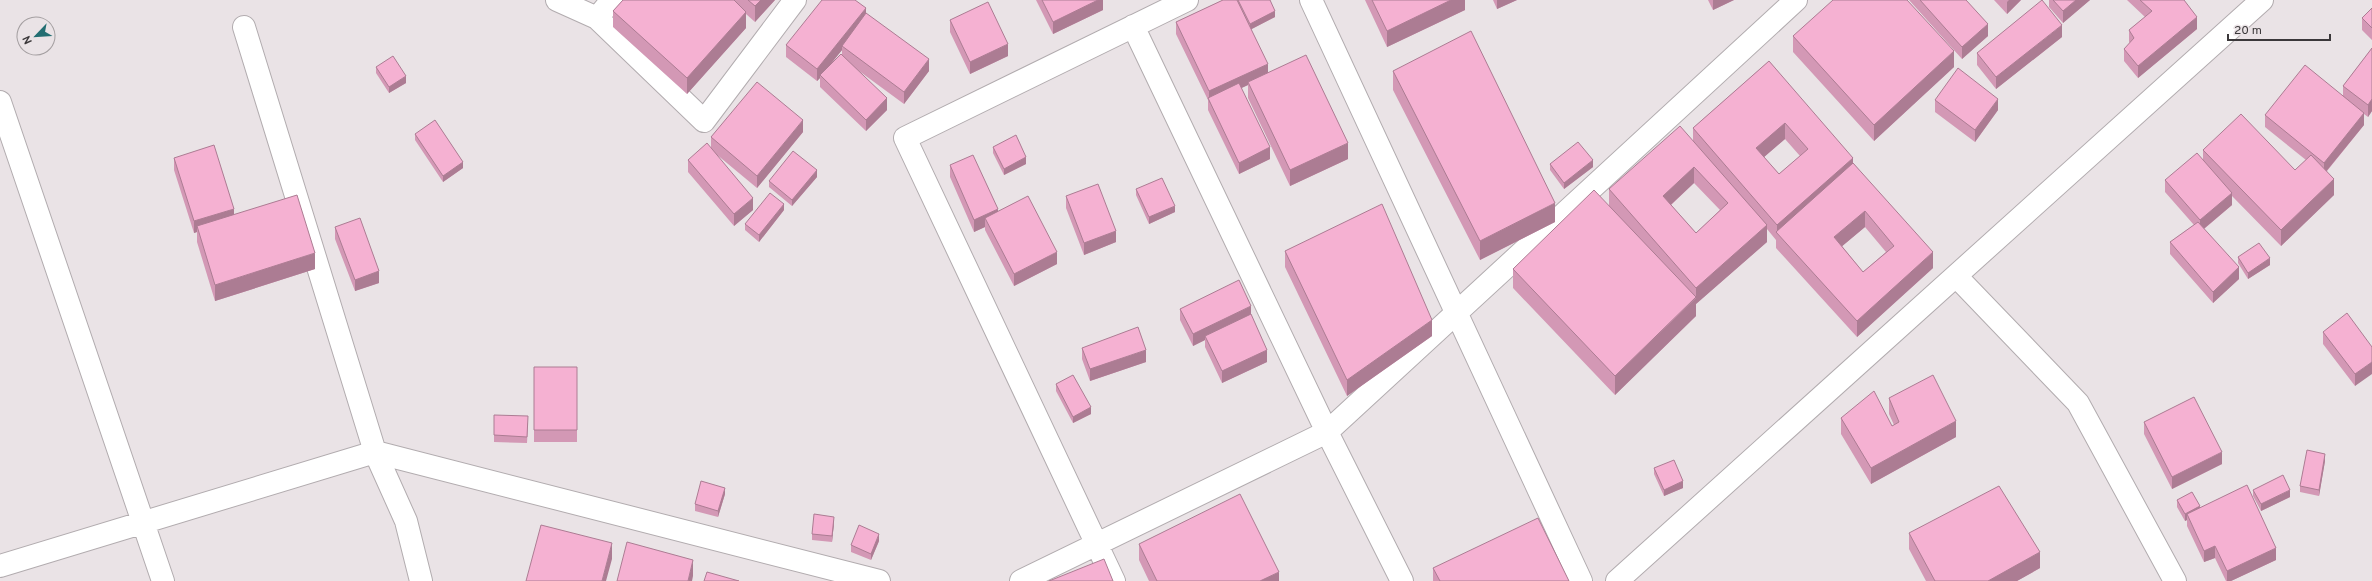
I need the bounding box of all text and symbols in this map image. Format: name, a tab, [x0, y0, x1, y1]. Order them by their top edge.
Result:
north arrow	[16, 16, 56, 56]
scale bar	[2228, 16, 2330, 42]
text: 20 m	[2234, 23, 2262, 39]
text: N	[20, 33, 36, 46]

